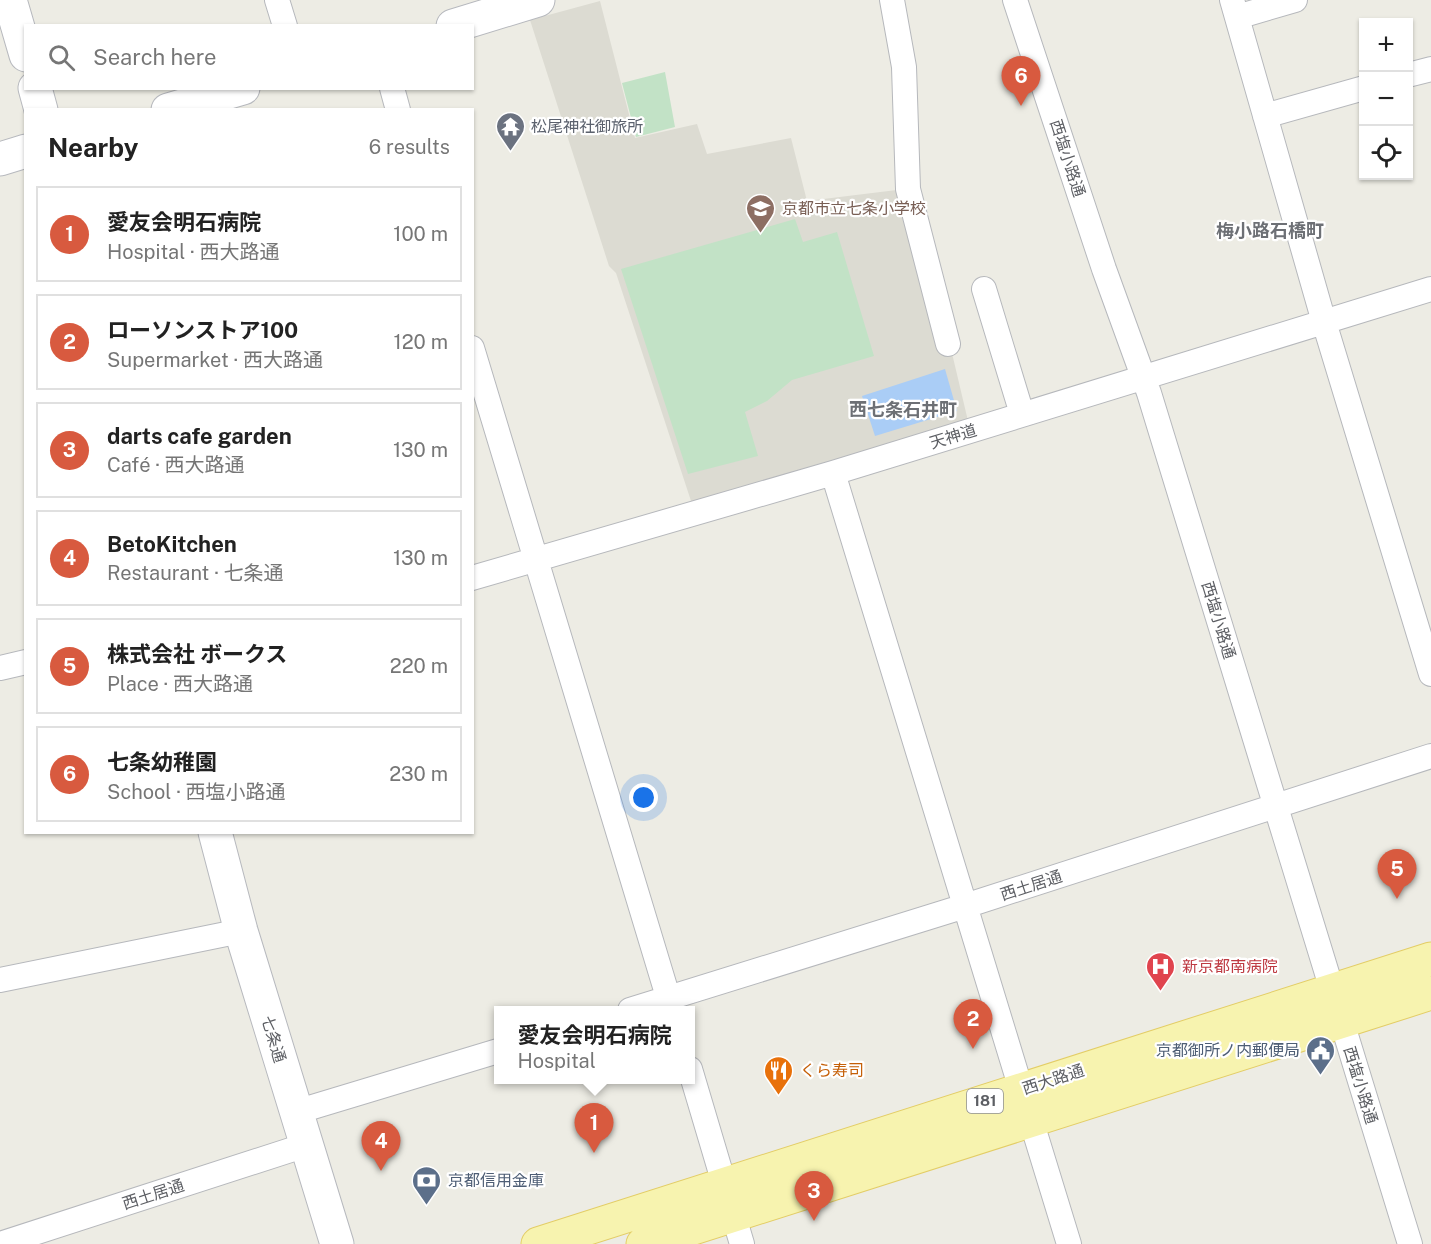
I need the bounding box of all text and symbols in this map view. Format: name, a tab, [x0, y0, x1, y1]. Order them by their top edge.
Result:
map controls	[1359, 18, 1413, 180]
button: +	[1359, 18, 1413, 72]
search box	[24, 24, 474, 90]
icon: search	[45, 41, 78, 74]
text: Search here	[93, 44, 217, 70]
pin: 6	[1002, 57, 1040, 106]
button: −	[1359, 72, 1413, 126]
temple icon: 松尾神社御旅所	[494, 110, 526, 152]
place label: 松尾神社御旅所	[531, 117, 643, 136]
street label: 西塩小路通	[1046, 117, 1089, 199]
button: locate	[1359, 126, 1413, 180]
text: Nearby	[48, 132, 138, 163]
text: 6 results	[369, 135, 450, 159]
school or university icon: 京都市立七条小学校	[745, 192, 777, 234]
place label: 京都市立七条小学校	[782, 199, 926, 218]
text: 愛友会明石病院	[107, 209, 261, 235]
district label: 梅小路石橋町	[1216, 220, 1324, 241]
text: 1	[65, 222, 74, 246]
text: 100 m	[393, 222, 448, 246]
text: Hospital · 西大路通	[107, 240, 279, 264]
text: ローソンストア100	[107, 317, 298, 343]
text: 2	[63, 330, 76, 354]
text: 120 m	[394, 330, 448, 354]
text: Supermarket · 西大路通	[107, 348, 323, 372]
district label: 西七条石井町	[849, 399, 957, 420]
street label: 天神道	[927, 420, 979, 453]
text: darts cafe garden	[107, 423, 292, 449]
text: 3	[63, 438, 76, 462]
text: 130 m	[393, 438, 448, 462]
text: Café · 西大路通	[107, 453, 245, 477]
text: BetoKitchen	[107, 531, 237, 557]
text: 4	[63, 546, 76, 570]
text: 130 m	[393, 546, 448, 570]
text: Restaurant · 七条通	[107, 561, 283, 585]
street label: 西塩小路通	[1198, 579, 1239, 661]
text: 株式会社 ボークス	[107, 641, 287, 667]
text: 5	[63, 654, 76, 678]
text: 220 m	[390, 654, 448, 678]
text: Place · 西大路通	[107, 672, 253, 696]
text: 七条幼稚園	[107, 749, 217, 775]
text: 6	[63, 762, 76, 786]
text: 230 m	[389, 762, 448, 786]
text: School · 西塩小路通	[107, 780, 286, 804]
your location	[629, 783, 658, 812]
pin: 5	[1378, 850, 1416, 899]
street label: 西土居通	[998, 867, 1065, 904]
hospital icon: 新京都南病院	[1145, 950, 1177, 992]
place label: 新京都南病院	[1182, 957, 1278, 976]
pin: 2	[954, 1000, 992, 1049]
popup	[494, 1006, 695, 1084]
street label: 七条通	[257, 1013, 290, 1065]
text: 愛友会明石病院	[517, 1022, 672, 1048]
public building icon: 京都御所ノ内郵便局	[1305, 1034, 1337, 1076]
place label: 京都御所ノ内郵便局	[1156, 1041, 1300, 1060]
street label: 西塩小路通	[1340, 1044, 1381, 1126]
text: Hospital	[517, 1049, 596, 1073]
restaurant icon: くら寿司	[763, 1054, 795, 1096]
place label: くら寿司	[800, 1061, 864, 1080]
street label: 西大路通	[1020, 1061, 1087, 1098]
road number: 181	[967, 1089, 1003, 1113]
pin: 1	[574, 1104, 614, 1153]
pin: 4	[362, 1122, 400, 1171]
bank icon: 京都信用金庫	[411, 1164, 443, 1206]
place label: 京都信用金庫	[448, 1171, 544, 1190]
pin: 3	[794, 1172, 834, 1221]
street label: 西土居通	[120, 1176, 187, 1213]

